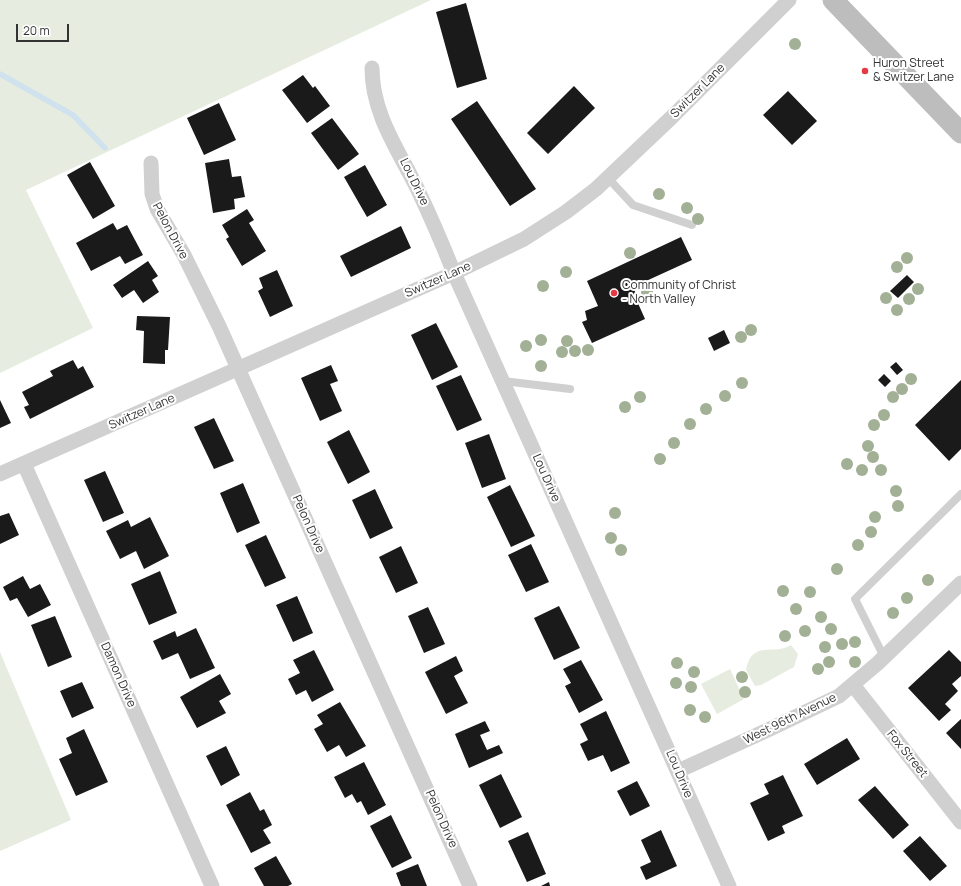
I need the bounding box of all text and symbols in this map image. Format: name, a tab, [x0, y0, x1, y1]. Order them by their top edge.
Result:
scale bar	[18, 16, 71, 42]
text: 20 m	[23, 22, 50, 39]
place label: Huron Street & Switzer Lane	[873, 57, 954, 85]
street label: Switzer Lane	[668, 61, 728, 121]
marker: Huron Street & Switzer Lane	[860, 66, 870, 76]
street label: Lou Drive	[396, 156, 432, 208]
street label: Pelon Drive	[149, 200, 191, 262]
street label: Switzer Lane	[403, 259, 473, 301]
place label: Community of Christ - North Valley	[622, 279, 736, 307]
marker: Community of Christ - North Valley	[609, 288, 619, 298]
street label: Switzer Lane	[107, 391, 177, 433]
street label: Lou Drive	[529, 452, 563, 504]
street label: Pelon Drive	[289, 493, 327, 555]
street label: Damon Drive	[97, 640, 139, 710]
street label: West 96th Avenue	[741, 690, 839, 748]
street label: Fox Street	[884, 727, 930, 781]
street label: Lou Drive	[662, 748, 696, 800]
street label: Pelon Drive	[422, 788, 460, 850]

